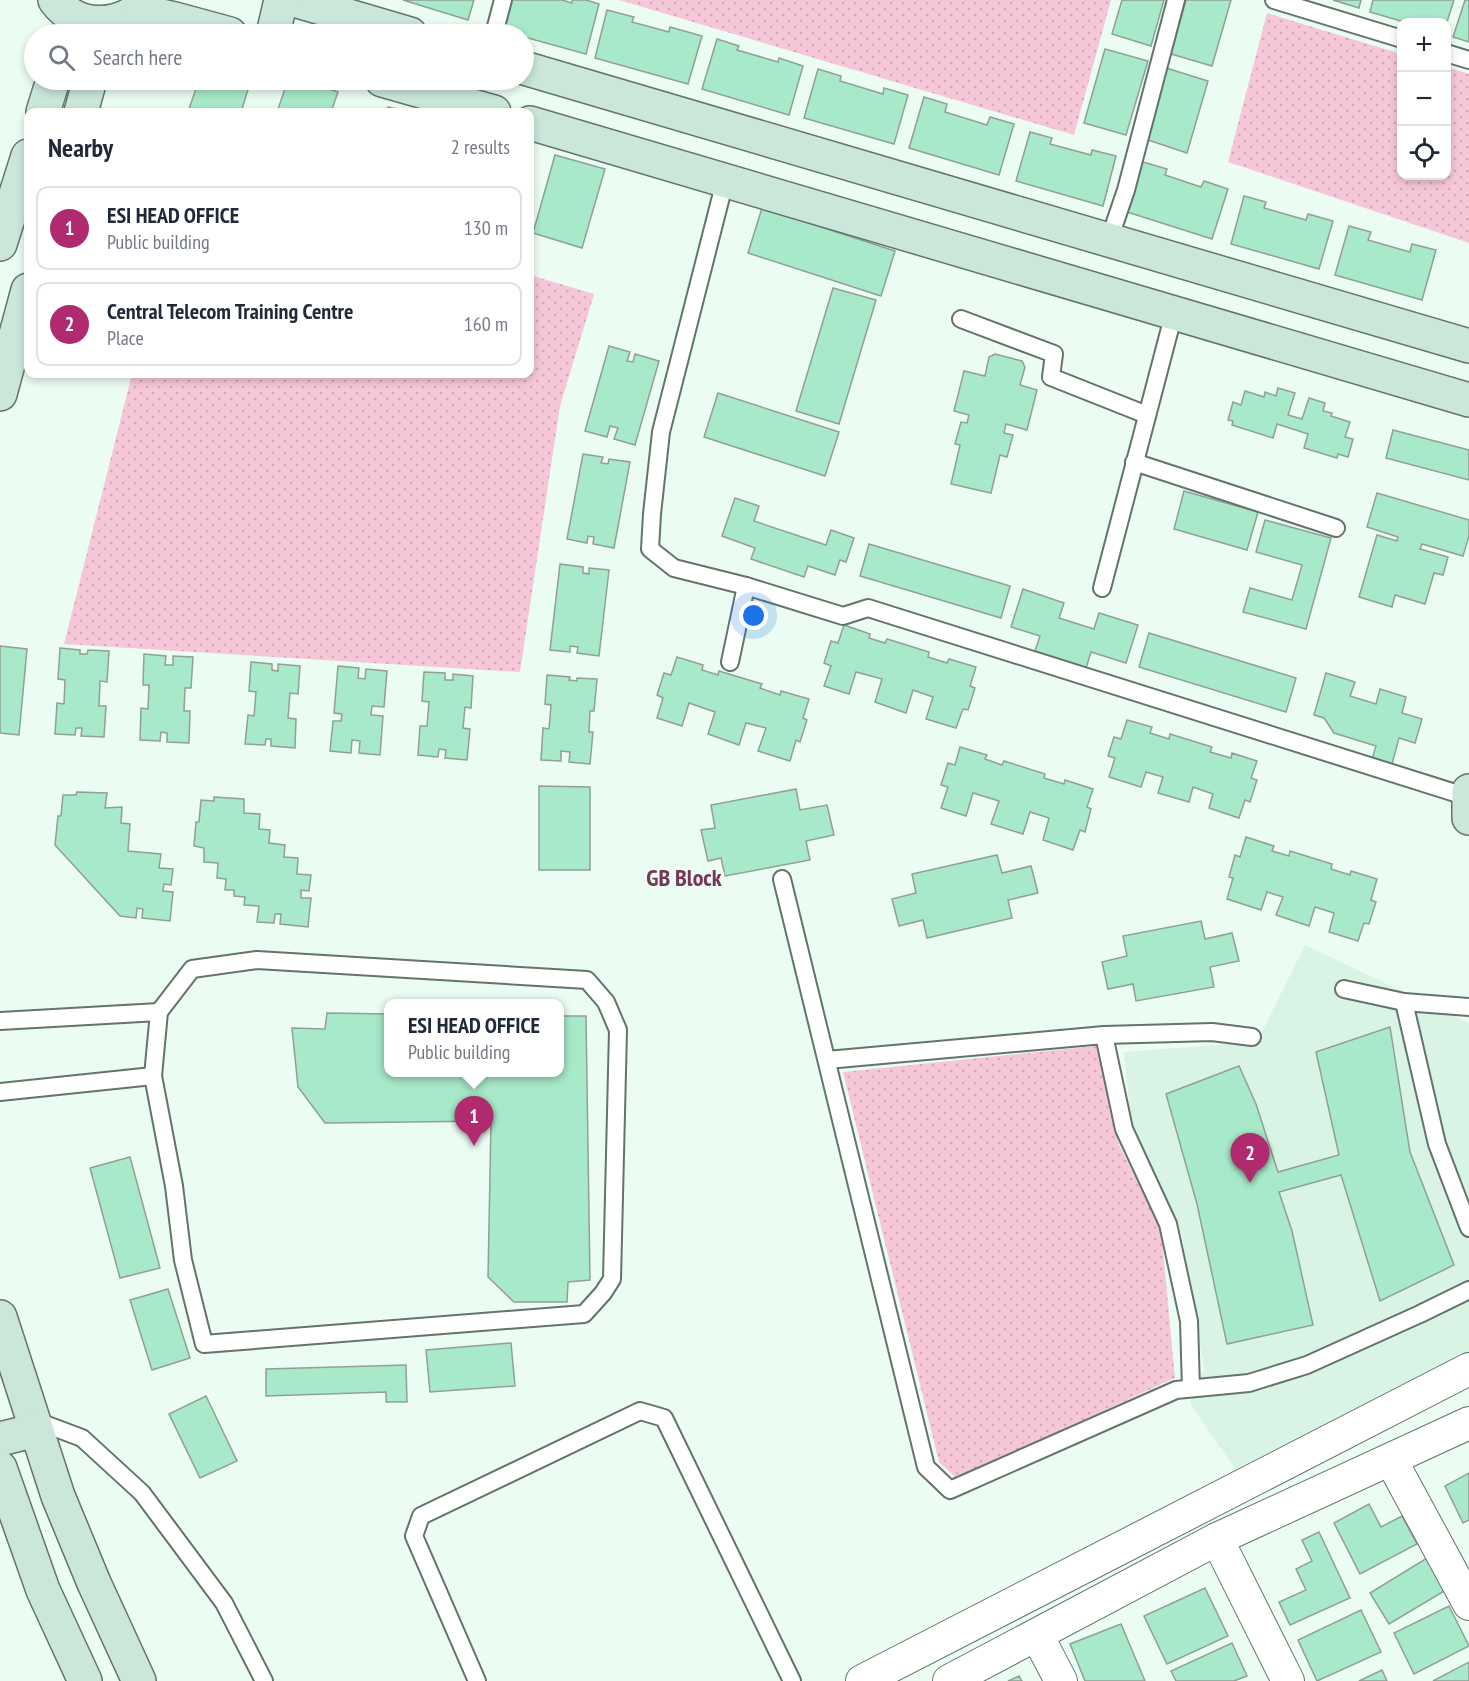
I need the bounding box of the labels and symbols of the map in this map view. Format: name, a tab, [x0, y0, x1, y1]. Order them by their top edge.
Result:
your location	[739, 601, 768, 630]
district label: GB Block	[646, 862, 722, 893]
pin: 1	[454, 1096, 494, 1146]
pin: 2	[1230, 1134, 1270, 1183]

